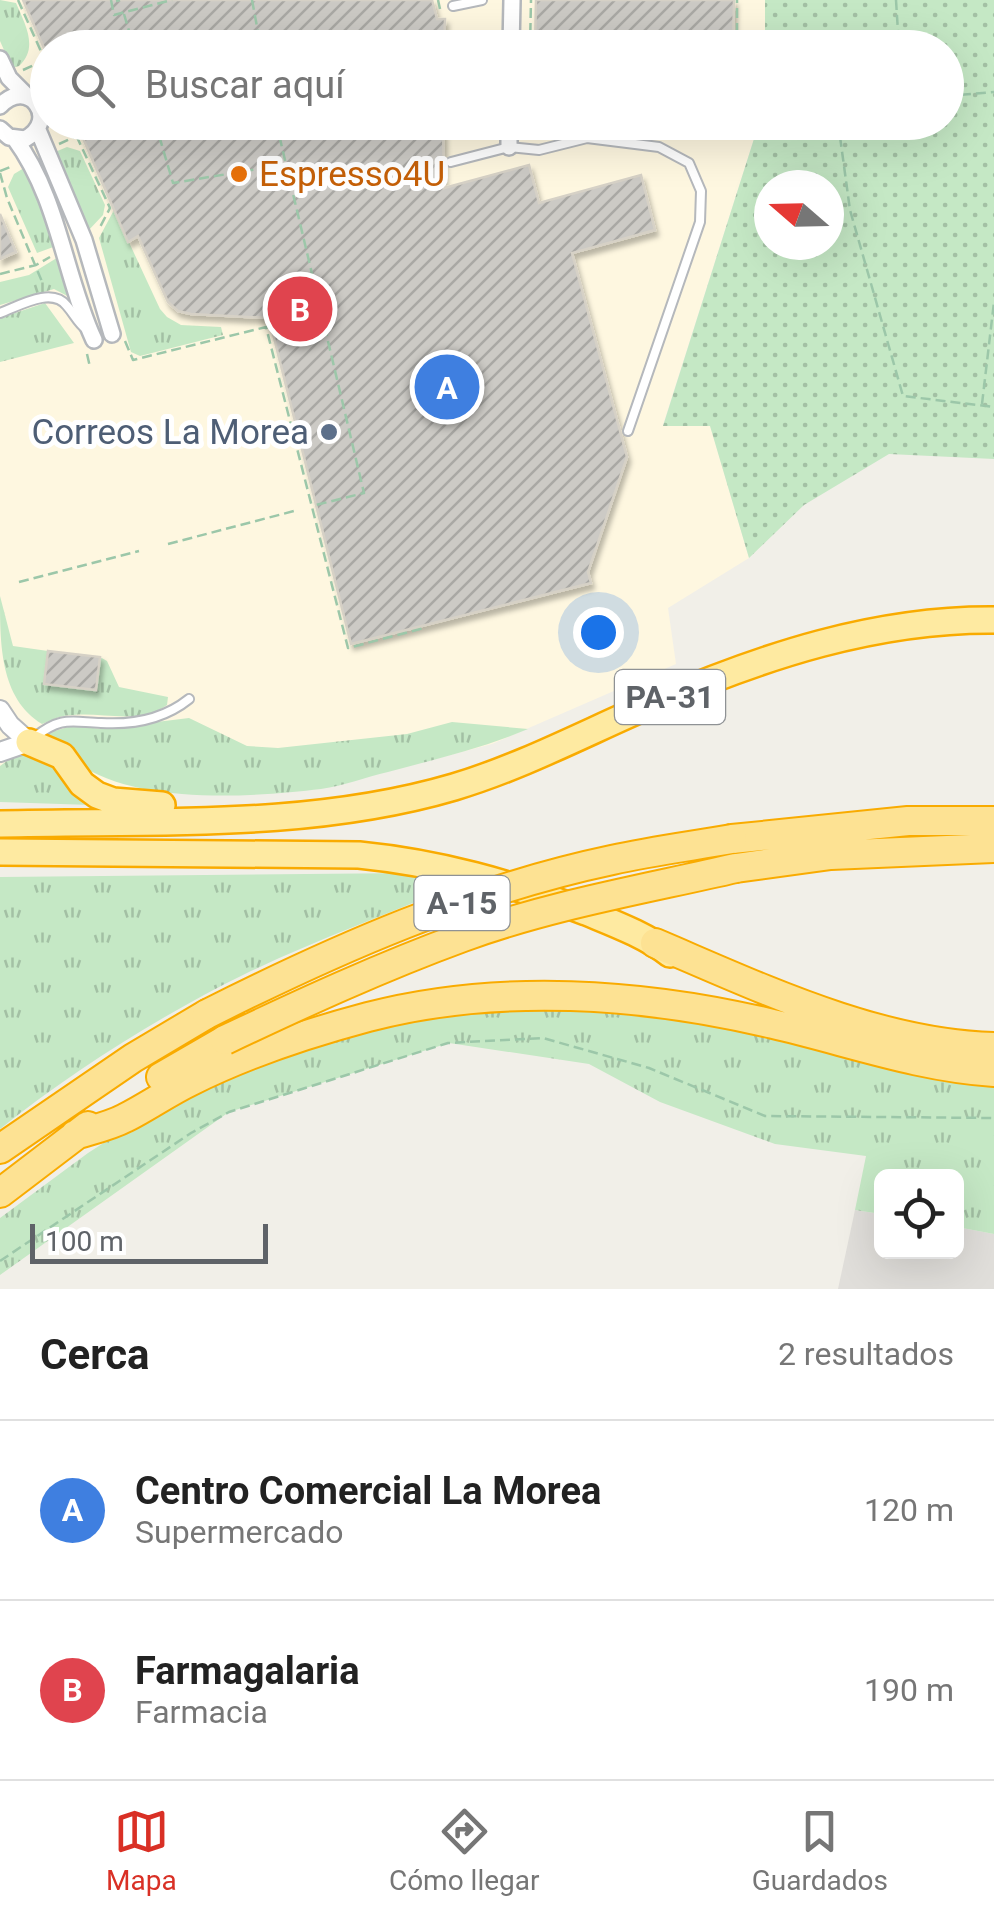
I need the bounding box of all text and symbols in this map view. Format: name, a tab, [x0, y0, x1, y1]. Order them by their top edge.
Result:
search box	[30, 30, 964, 140]
icon: search	[65, 58, 120, 113]
text: Buscar aquí	[145, 63, 345, 107]
place label: Espresso4U	[259, 154, 445, 195]
marker: Espresso4U	[228, 163, 250, 185]
north arrow	[754, 170, 844, 260]
pin: B	[268, 272, 332, 346]
pin: A	[414, 350, 480, 424]
place label: Correos La Morea	[31, 412, 309, 453]
marker: Correos La Morea	[318, 421, 340, 443]
your location	[573, 607, 624, 658]
road number: PA-31	[615, 670, 725, 724]
road number: A-15	[414, 876, 510, 930]
map controls	[874, 1169, 964, 1259]
button: locate	[874, 1169, 964, 1259]
scale bar	[30, 1219, 268, 1264]
text: 100 m	[45, 1225, 124, 1258]
text: Cerca	[40, 1330, 150, 1379]
text: 2 resultados	[778, 1335, 954, 1373]
text: Centro Comercial La Morea	[135, 1469, 601, 1513]
text: A	[62, 1491, 83, 1529]
text: 120 m	[864, 1491, 954, 1529]
text: Supermercado	[135, 1513, 343, 1551]
text: Farmagalaria	[135, 1649, 359, 1693]
text: B	[62, 1671, 83, 1709]
text: 190 m	[864, 1671, 954, 1709]
text: Farmacia	[135, 1693, 268, 1731]
tab: Mapa	[106, 1804, 177, 1897]
tab: Cómo llegar	[389, 1804, 540, 1897]
tab: Guardados	[752, 1804, 888, 1897]

